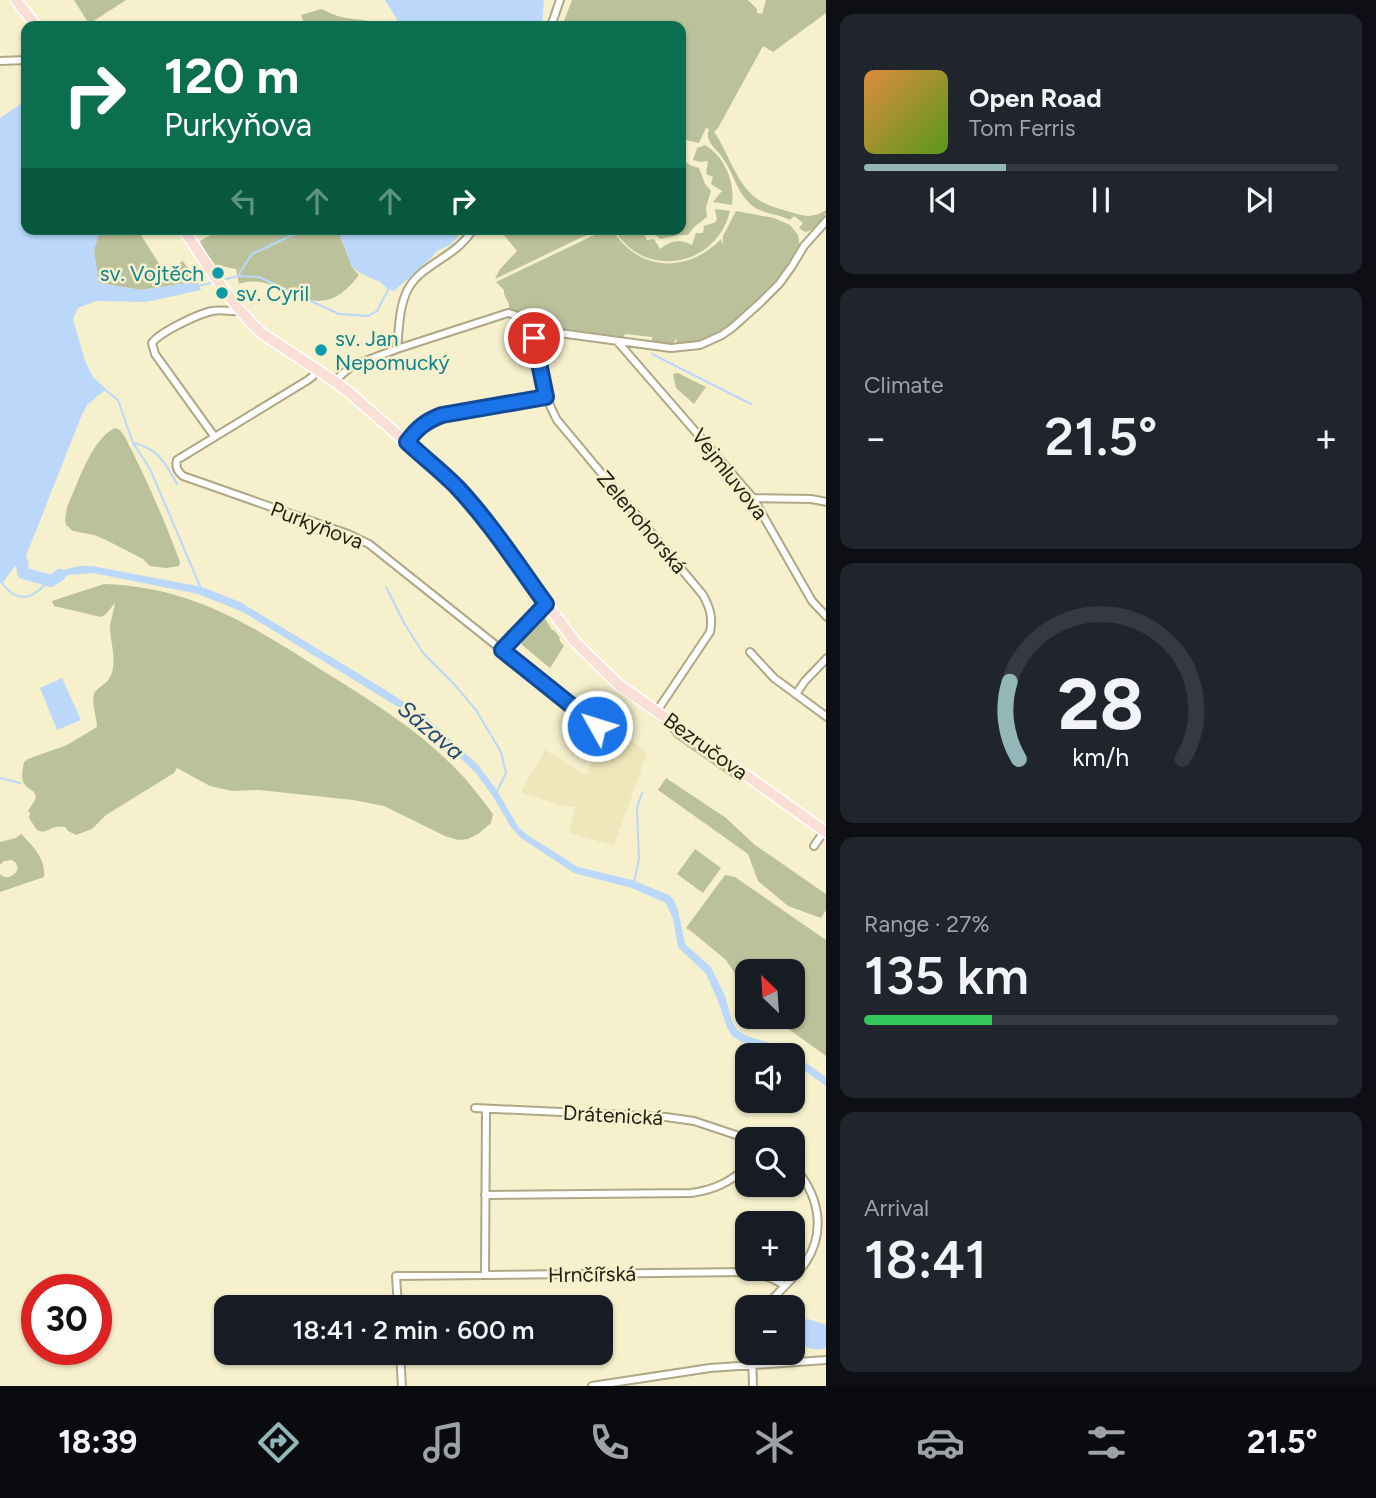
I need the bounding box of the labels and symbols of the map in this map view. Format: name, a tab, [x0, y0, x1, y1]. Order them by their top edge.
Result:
place label: sv. Vojtěch	[100, 261, 204, 286]
marker: sv. Vojtěch	[210, 265, 226, 281]
place label: sv. Cyril	[236, 281, 309, 306]
marker: sv. Cyril	[214, 285, 230, 301]
pin	[504, 308, 564, 368]
place label: sv. Jan Nepomucký	[335, 326, 450, 375]
marker: sv. Jan Nepomucký	[313, 342, 329, 358]
street label: Vejmluvova	[687, 423, 773, 525]
street label: Zelenohorská	[592, 466, 692, 578]
street label: Purkyňova	[267, 496, 367, 554]
position arrow	[560, 689, 634, 763]
water label: Sázava	[392, 694, 470, 766]
street label: Bezručova	[659, 707, 753, 785]
north arrow	[735, 959, 805, 1029]
street label: Drátenická	[562, 1100, 664, 1130]
street label: Hrnčířská	[548, 1261, 636, 1287]
speed limit sign: 30	[21, 1274, 112, 1365]

